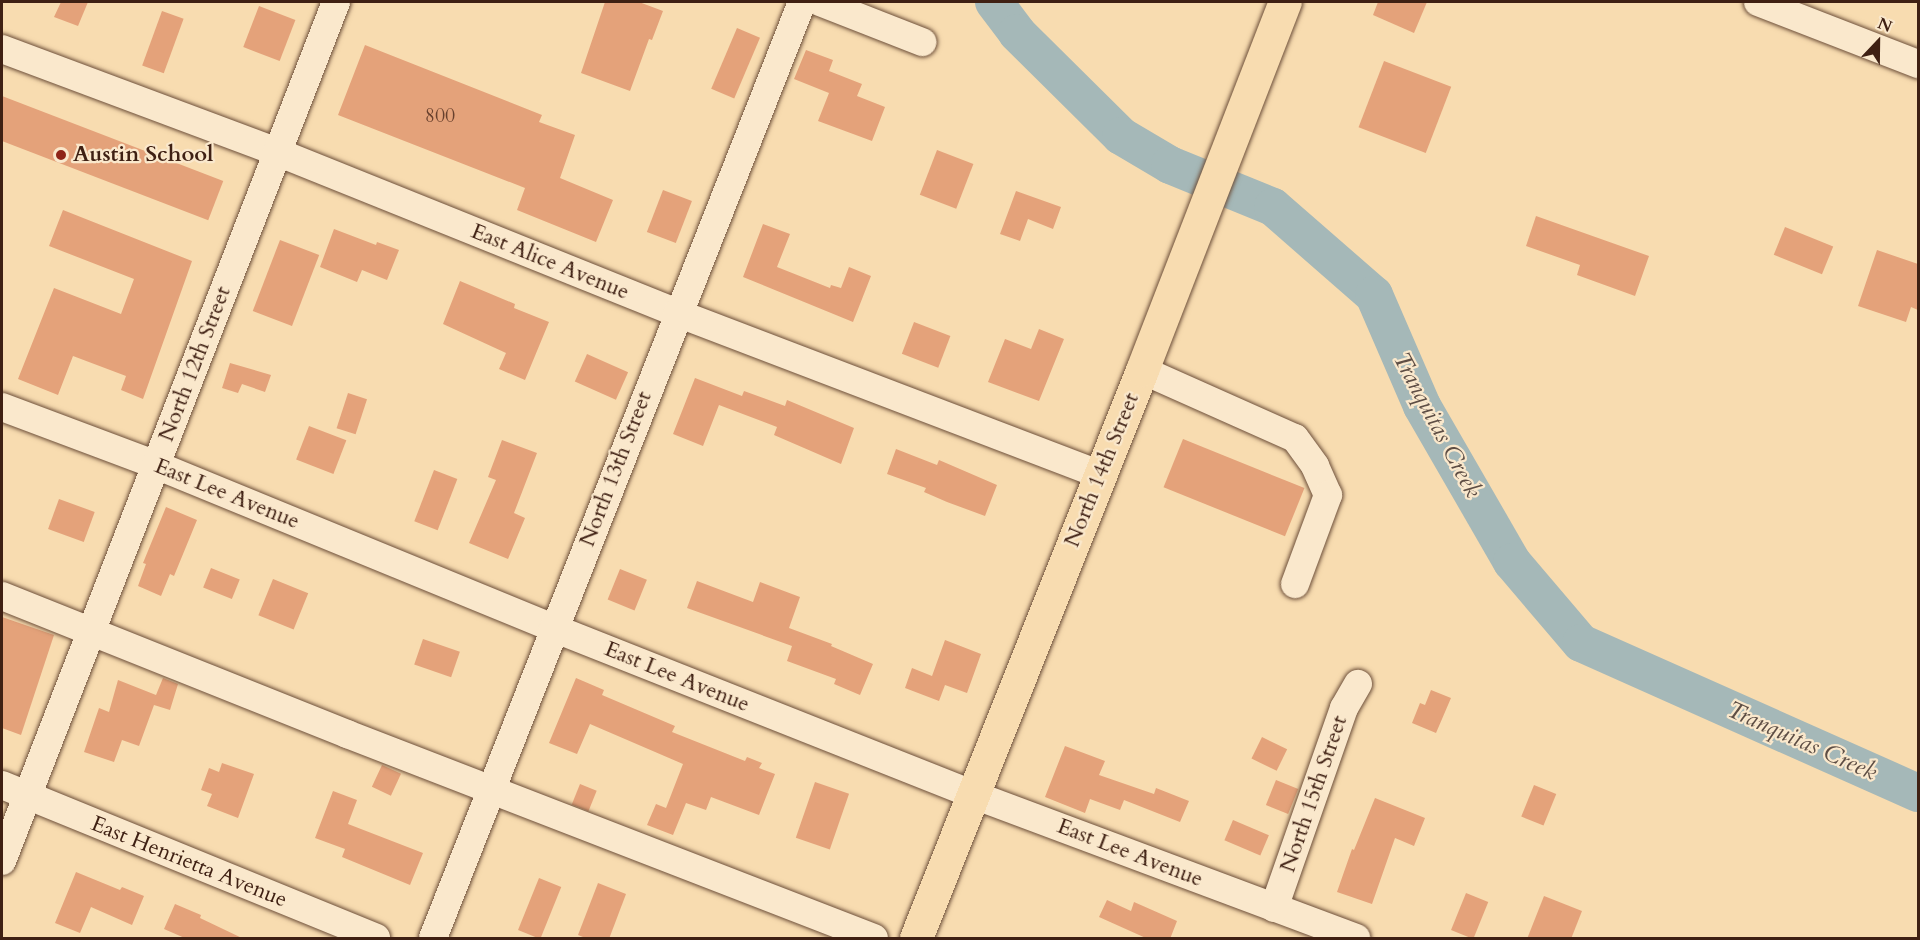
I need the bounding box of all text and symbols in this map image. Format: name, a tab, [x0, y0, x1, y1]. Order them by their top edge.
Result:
north arrow	[1848, 12, 1908, 72]
text: N	[1874, 13, 1895, 38]
house number: 800	[425, 103, 455, 127]
place label: Austin School	[73, 142, 214, 168]
marker: Austin School	[54, 148, 68, 162]
street label: East Alice Avenue	[467, 218, 633, 306]
street label: North 12th Street	[153, 283, 237, 445]
water label: Tranquitas Creek	[1387, 347, 1487, 503]
street label: North 13th Street	[574, 388, 658, 550]
street label: North 14th Street	[1059, 389, 1145, 551]
street label: East Lee Avenue	[151, 453, 303, 535]
street label: East Lee Avenue	[601, 636, 753, 718]
water label: Tranquitas Creek	[1723, 695, 1881, 787]
street label: North 15th Street	[1275, 712, 1353, 876]
street label: East Henrietta Avenue	[87, 811, 291, 913]
street label: East Lee Avenue	[1053, 813, 1207, 893]

